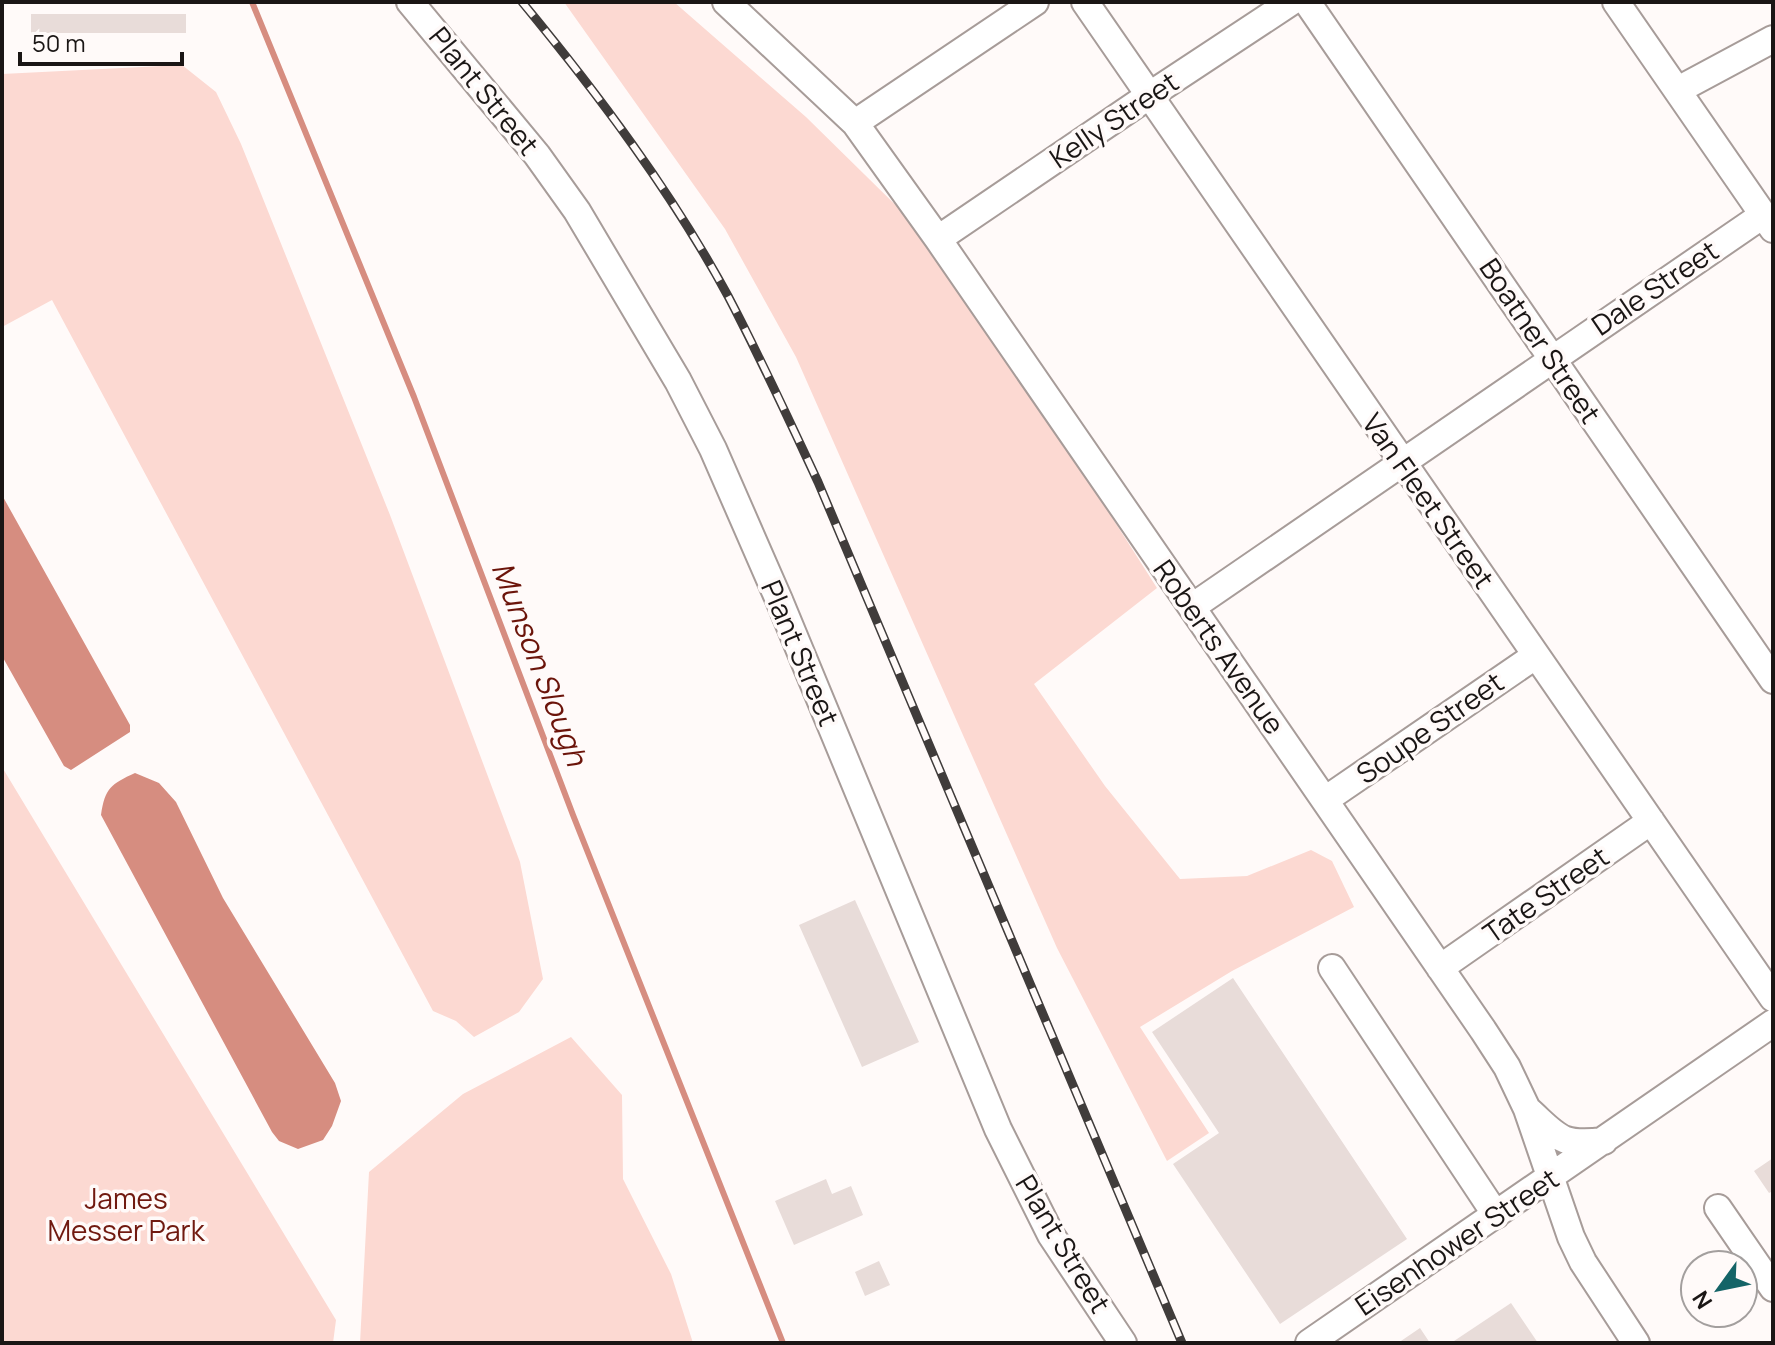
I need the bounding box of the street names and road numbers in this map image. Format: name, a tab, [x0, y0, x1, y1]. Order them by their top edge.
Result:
street label: Plant Street	[421, 18, 548, 162]
street label: Kelly Street	[1042, 62, 1185, 176]
street label: Dale Street	[1584, 231, 1725, 343]
street label: Boatner Street	[1472, 251, 1610, 430]
street label: Van Fleet Street	[1354, 405, 1503, 596]
street label: Roberts Avenue	[1146, 552, 1294, 741]
street label: Plant Street	[753, 574, 849, 731]
street label: Soupe Street	[1348, 663, 1510, 792]
street label: Tate Street	[1475, 837, 1616, 951]
street label: Eisenhower Street	[1347, 1159, 1566, 1323]
street label: Plant Street	[1008, 1167, 1120, 1320]

